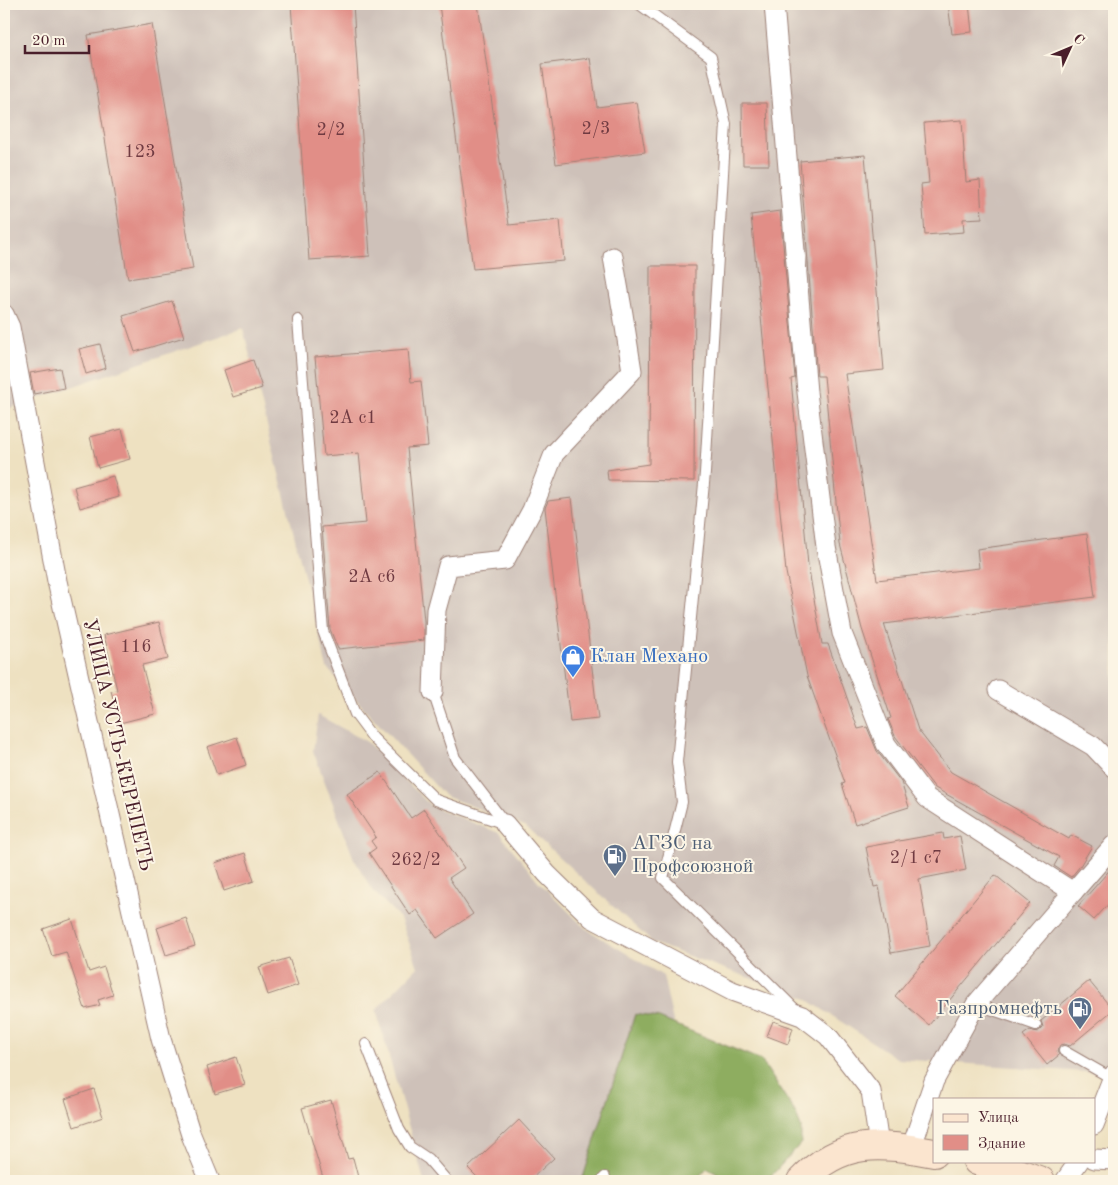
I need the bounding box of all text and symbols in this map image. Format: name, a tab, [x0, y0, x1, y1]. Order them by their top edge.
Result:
scale bar	[25, 22, 89, 54]
north arrow	[1046, 22, 1096, 72]
text: С	[1070, 31, 1087, 48]
text: 20 m	[32, 34, 66, 49]
house number: 2/3	[582, 120, 610, 138]
house number: 2/2	[317, 121, 345, 139]
house number: 123	[124, 143, 156, 161]
house number: 2А с1	[329, 409, 377, 427]
house number: 2А с6	[348, 568, 396, 586]
street label: УЛИЦА УСТЬ-КЕРЕПЕТЬ	[78, 617, 156, 873]
house number: 116	[120, 638, 152, 656]
shop icon: Клан Механо	[560, 644, 586, 678]
place label: Клан Механо	[590, 647, 708, 667]
place label: АГЗС на Профсоюзной	[632, 834, 754, 877]
fuel station icon: АГЗС на Профсоюзной	[602, 843, 628, 877]
house number: 2/1 с7	[890, 849, 942, 867]
house number: 262/2	[391, 851, 441, 869]
fuel station icon: Газпромнефть	[1067, 996, 1093, 1030]
place label: Газпромнефть	[937, 999, 1062, 1019]
legend	[933, 1098, 1096, 1162]
text: Улица	[978, 1111, 1019, 1126]
text: Здание	[978, 1137, 1025, 1152]

